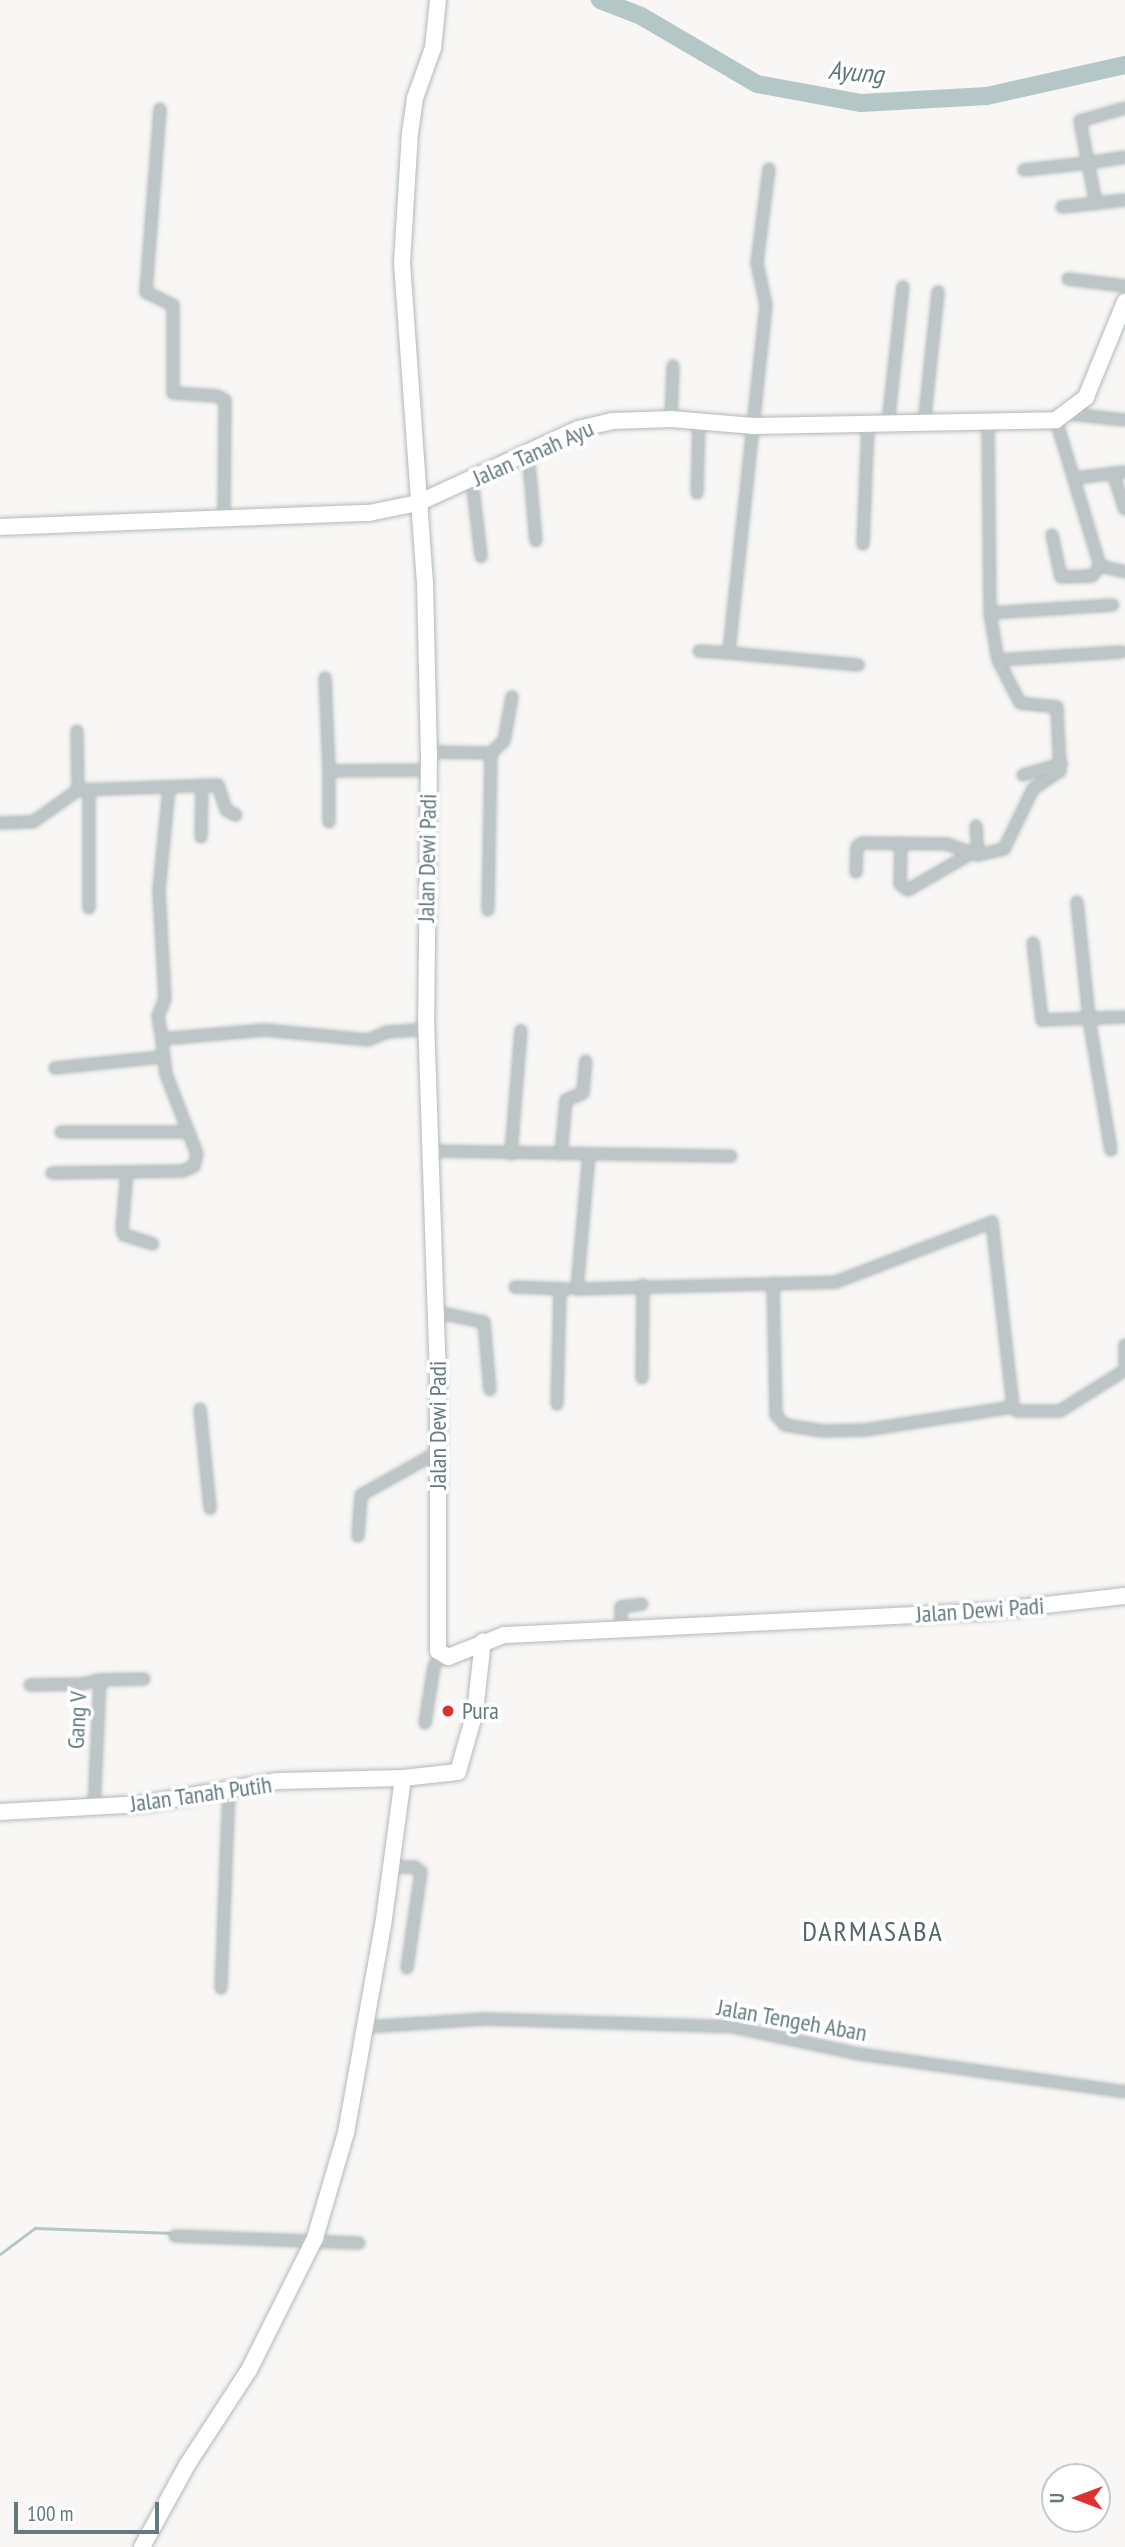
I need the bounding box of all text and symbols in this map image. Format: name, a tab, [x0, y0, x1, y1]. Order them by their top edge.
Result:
water label: Ayung	[827, 54, 885, 90]
street label: Jalan Tanah Ayu	[468, 413, 598, 493]
street label: Jalan Dewi Padi	[411, 794, 443, 922]
street label: Jalan Dewi Padi	[424, 1361, 452, 1489]
street label: Jalan Dewi Padi	[915, 1591, 1045, 1629]
street label: Gang V	[61, 1690, 93, 1750]
place label: Pura	[462, 1697, 499, 1725]
marker: Pura	[440, 1703, 456, 1719]
street label: Jalan Tanah Putih	[128, 1770, 274, 1818]
district label: DARMASABA	[803, 1914, 943, 1948]
street label: Jalan Tengeh Aban	[714, 1993, 870, 2047]
north arrow	[1041, 2463, 1111, 2533]
scale bar	[18, 2488, 163, 2532]
text: U	[1045, 2493, 1069, 2503]
text: 100 m	[27, 2500, 73, 2527]

